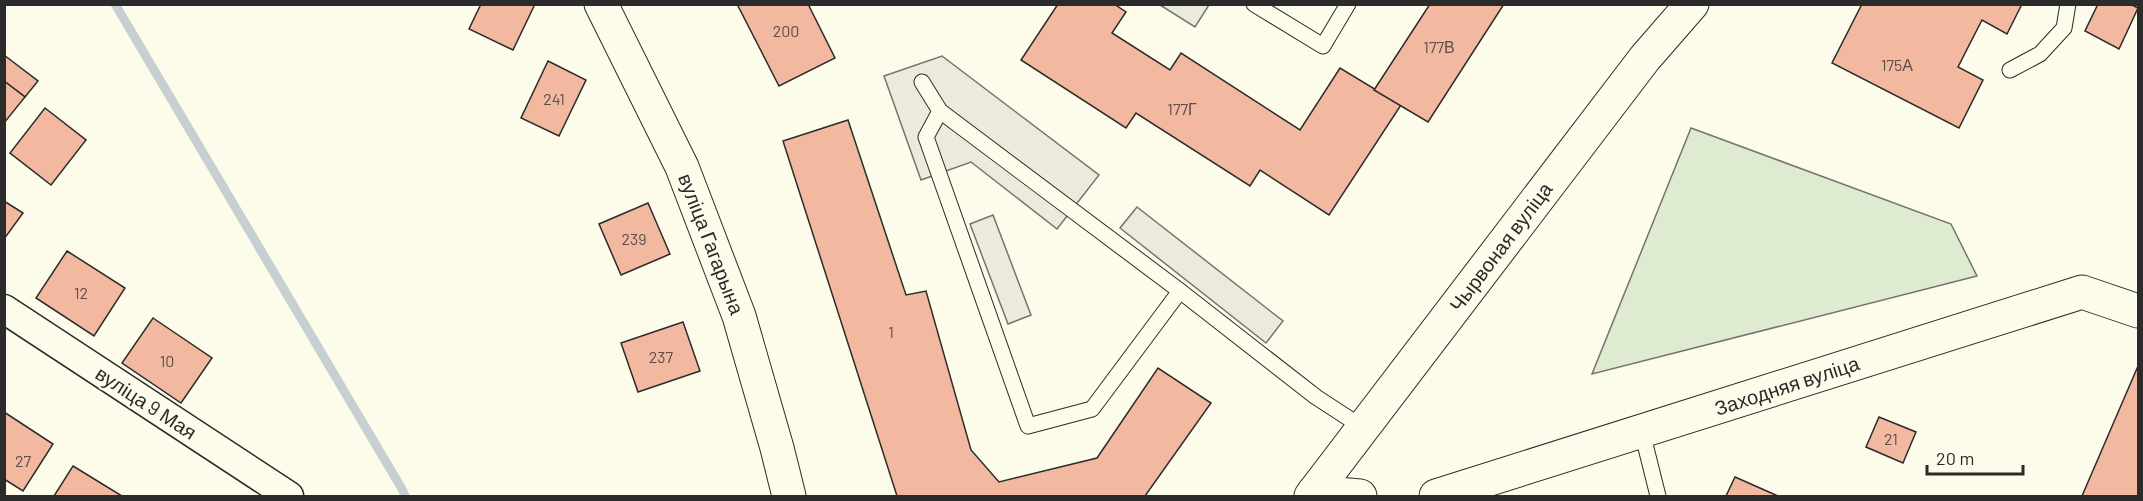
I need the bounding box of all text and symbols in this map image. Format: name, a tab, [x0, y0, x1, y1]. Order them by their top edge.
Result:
house number: 200	[773, 21, 799, 40]
house number: 177В	[1423, 37, 1455, 56]
house number: 175А	[1881, 55, 1913, 74]
house number: 241	[543, 89, 565, 108]
house number: 177Г	[1167, 99, 1197, 118]
street label: вуліца Гагарына	[674, 170, 750, 318]
street label: Чырвоная вуліца	[1444, 176, 1557, 316]
house number: 239	[621, 229, 647, 248]
house number: 12	[74, 283, 88, 302]
house number: 1	[888, 322, 894, 341]
house number: 237	[649, 347, 674, 366]
street label: Заходняя вуліца	[1711, 350, 1863, 420]
house number: 10	[160, 351, 174, 370]
street label: вуліца 9 Мая	[91, 361, 202, 444]
house number: 21	[1884, 429, 1898, 448]
scale bar	[1927, 438, 2023, 476]
text: 20 m	[1936, 447, 1974, 469]
house number: 27	[15, 451, 31, 470]

